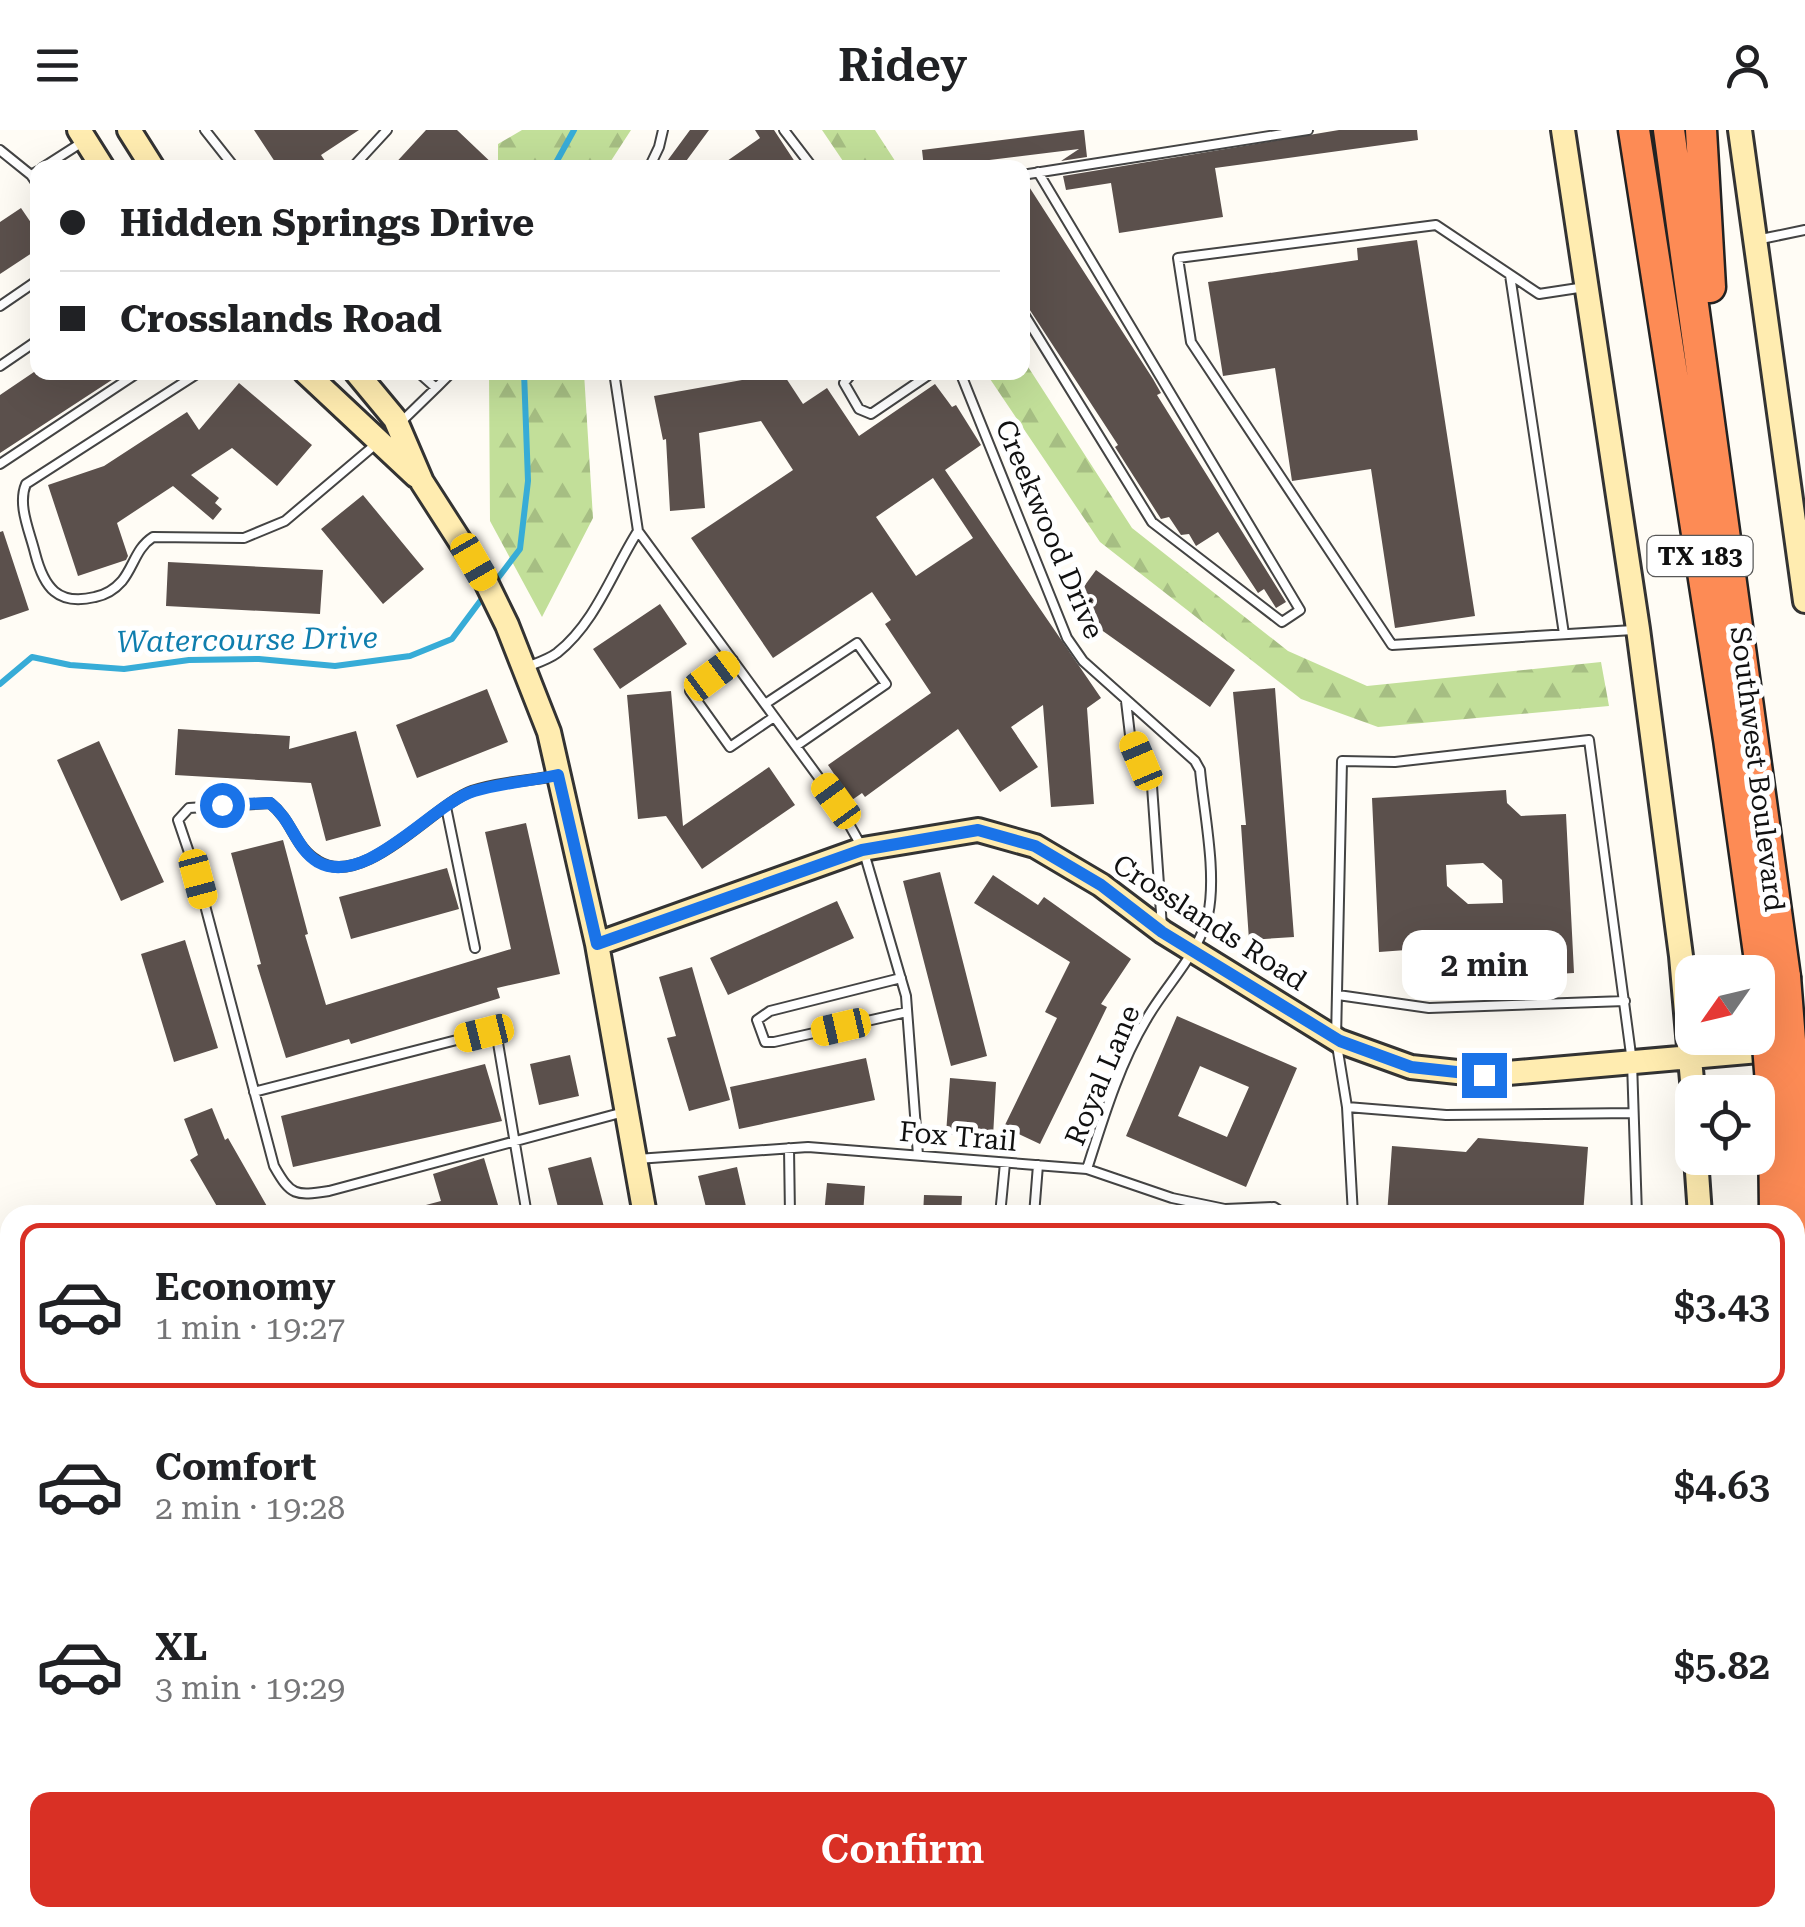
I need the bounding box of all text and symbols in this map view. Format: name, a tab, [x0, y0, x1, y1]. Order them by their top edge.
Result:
icon: menu	[30, 38, 85, 93]
icon: person	[1720, 38, 1775, 93]
text: Ridey	[838, 39, 967, 92]
text: Hidden Springs Drive	[120, 201, 534, 245]
text: Crosslands Road	[120, 297, 442, 341]
street label: Creekwood Drive	[989, 415, 1111, 644]
car	[446, 529, 502, 595]
road number: TX 183	[1648, 536, 1752, 576]
water label: Watercourse Drive	[116, 620, 378, 659]
street label: Southwest Boulevard	[1724, 625, 1791, 913]
car	[679, 646, 745, 706]
car	[1115, 728, 1167, 794]
car	[806, 768, 866, 834]
route start	[200, 783, 245, 828]
car	[176, 846, 220, 912]
street label: Crosslands Road	[1107, 848, 1313, 997]
callout: 2 min	[1402, 930, 1566, 1000]
text: 2 min	[1440, 946, 1529, 984]
north arrow	[1675, 955, 1775, 1055]
map controls	[1675, 955, 1775, 1175]
street label: Royal Lane	[1058, 1000, 1147, 1150]
car	[808, 1006, 874, 1048]
car	[451, 1011, 517, 1055]
route end	[1462, 1053, 1507, 1098]
button: locate	[1675, 1075, 1775, 1175]
street label: Fox Trail	[898, 1115, 1018, 1158]
icon: car	[35, 1261, 125, 1351]
text: Economy	[155, 1265, 335, 1309]
text: $3.43	[1674, 1284, 1770, 1328]
text: 1 min · 19:27	[155, 1309, 345, 1347]
icon: car	[35, 1441, 125, 1531]
text: Comfort	[155, 1445, 316, 1489]
text: $4.63	[1674, 1464, 1770, 1508]
text: 2 min · 19:28	[155, 1489, 345, 1527]
icon: car	[35, 1621, 125, 1711]
text: XL	[155, 1625, 207, 1669]
text: $5.82	[1674, 1644, 1770, 1688]
text: 3 min · 19:29	[155, 1669, 345, 1707]
button: Confirm	[30, 1792, 1775, 1907]

